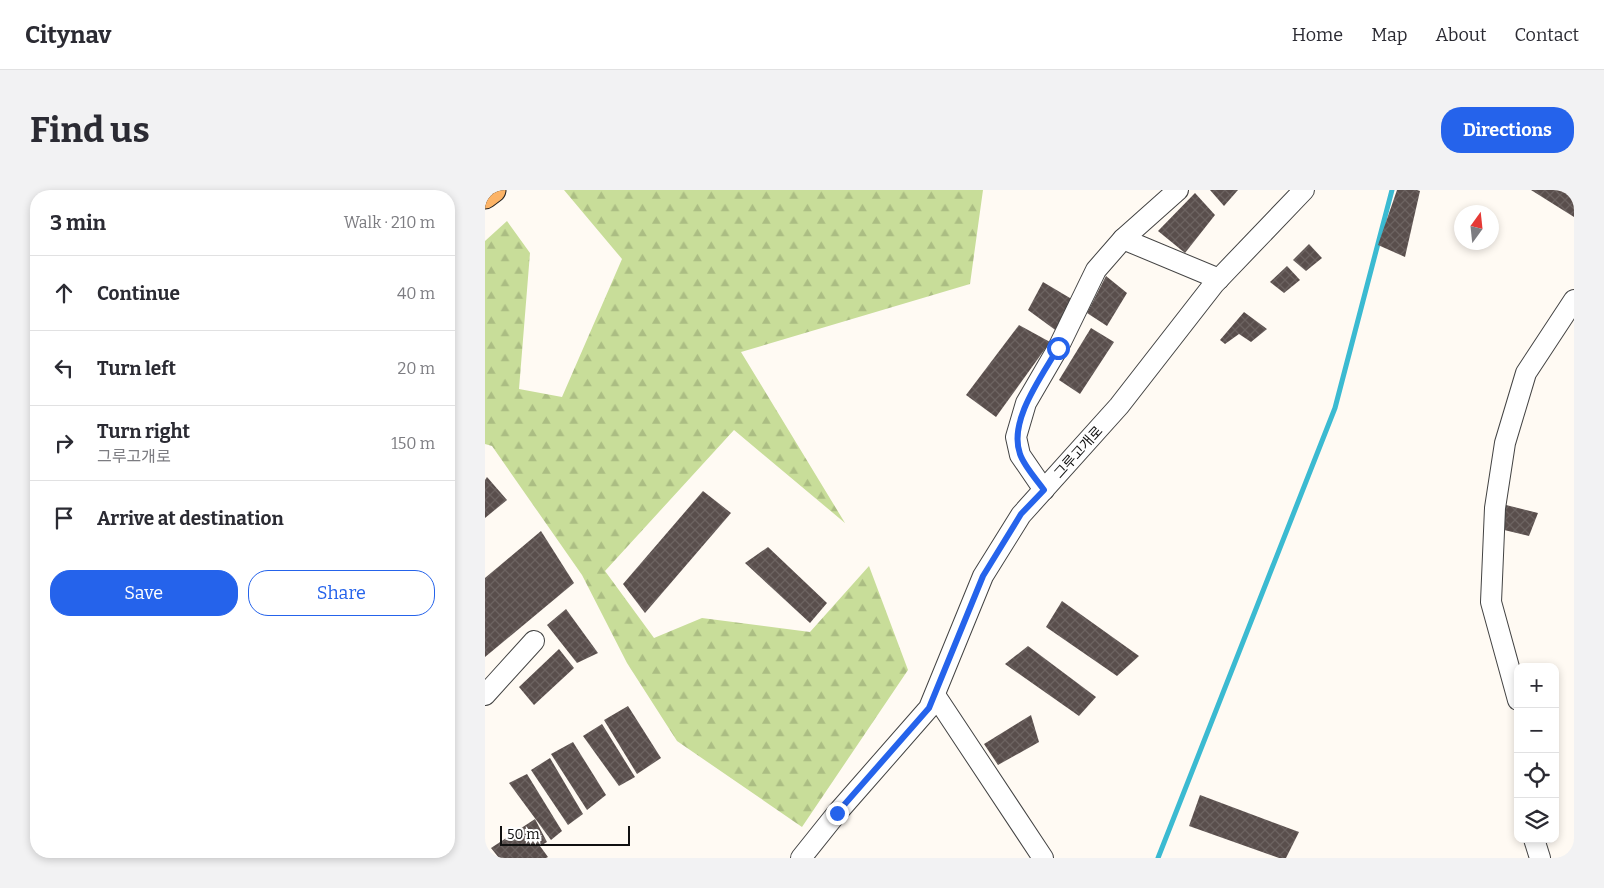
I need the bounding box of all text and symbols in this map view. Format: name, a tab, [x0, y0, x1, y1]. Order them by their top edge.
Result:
text: Citynav	[25, 21, 111, 49]
text: Home	[1292, 24, 1343, 46]
text: Map	[1371, 24, 1407, 46]
text: About	[1435, 24, 1486, 46]
text: Contact	[1514, 24, 1579, 46]
button: Directions	[1441, 107, 1574, 153]
text: Find us	[30, 109, 150, 151]
north arrow	[1454, 205, 1499, 250]
text: 3 min	[50, 210, 106, 236]
text: Walk · 210 m	[344, 213, 435, 232]
icon: ahead	[50, 279, 78, 307]
text: Continue	[97, 282, 180, 305]
text: 40 m	[397, 284, 435, 303]
route start	[1047, 337, 1070, 360]
icon: left	[50, 354, 78, 382]
text: Turn left	[97, 357, 176, 380]
text: 20 m	[398, 359, 435, 378]
text: Turn right	[97, 420, 190, 443]
street label: 그루고개로	[1051, 423, 1106, 482]
icon: right	[50, 429, 78, 457]
text: 150 m	[391, 434, 435, 453]
text: 그루고개로	[97, 447, 171, 466]
icon: arrive	[50, 504, 78, 532]
text: Arrive at destination	[97, 507, 284, 530]
button: Save	[50, 570, 238, 616]
button: Share	[248, 570, 435, 616]
map controls	[1514, 663, 1559, 843]
button: +	[1514, 663, 1559, 708]
button: −	[1514, 708, 1559, 753]
button: locate	[1514, 753, 1559, 798]
button: layers	[1514, 798, 1559, 843]
route end	[826, 802, 849, 825]
scale bar	[500, 823, 630, 846]
text: 50 m	[507, 826, 540, 843]

